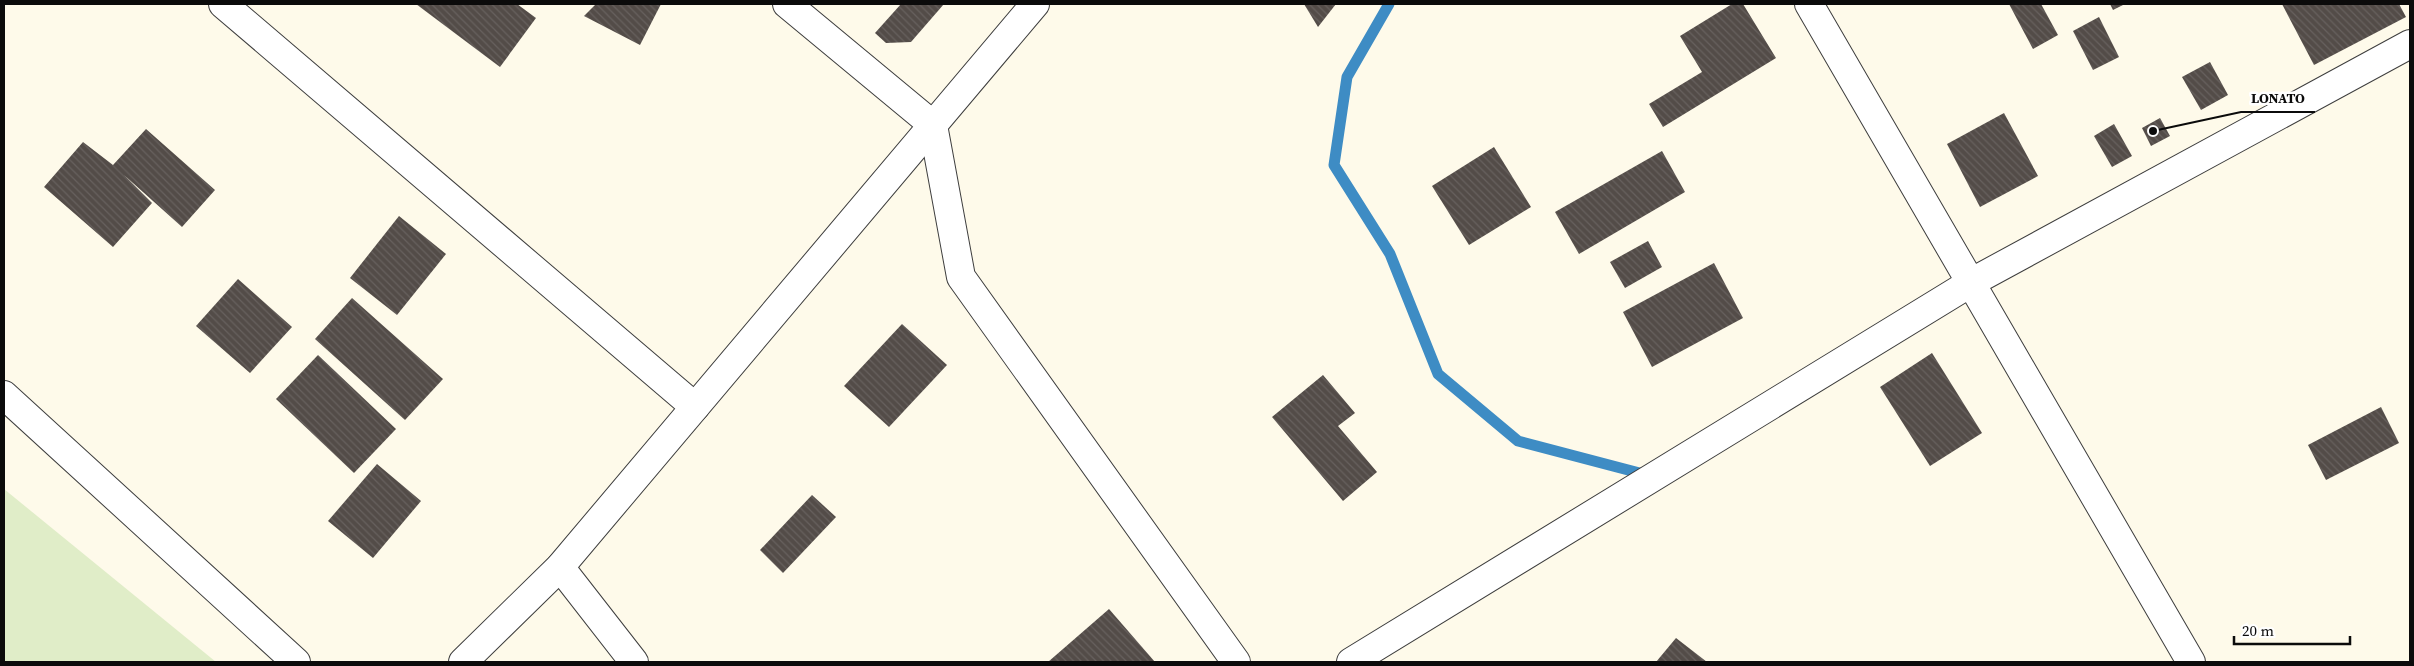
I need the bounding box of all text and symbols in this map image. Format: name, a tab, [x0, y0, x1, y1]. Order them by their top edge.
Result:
callout: LONATO	[2241, 83, 2315, 112]
text: LONATO	[2251, 88, 2305, 108]
scale bar	[2234, 614, 2350, 646]
text: 20 m	[2242, 620, 2274, 641]

